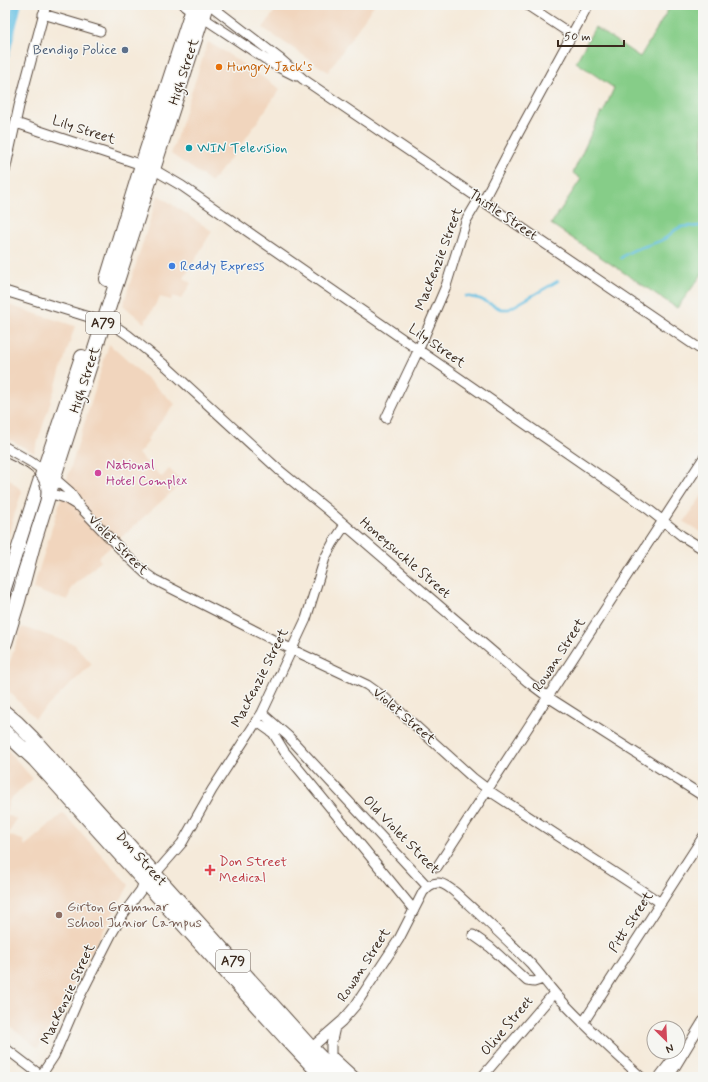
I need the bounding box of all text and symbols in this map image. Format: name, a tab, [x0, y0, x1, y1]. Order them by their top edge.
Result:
scale bar	[558, 22, 624, 48]
text: 50 m	[564, 29, 591, 45]
street label: High Street	[165, 36, 205, 108]
place label: Bendigo Police	[33, 41, 117, 59]
marker: Bendigo Police	[120, 45, 130, 55]
place label: Hungry Jack's	[227, 58, 312, 77]
marker: Hungry Jack's	[214, 62, 224, 72]
street label: Lily Street	[50, 111, 119, 149]
place label: WIN Television	[197, 139, 287, 157]
marker: WIN Television	[184, 143, 194, 153]
street label: Thistle Street	[465, 185, 541, 245]
street label: MacKenzie Street	[411, 204, 467, 313]
place label: Reddy Express	[180, 257, 265, 275]
marker: Reddy Express	[167, 261, 177, 271]
road number: A79	[86, 312, 120, 334]
street label: Lily Street	[405, 320, 470, 373]
street label: High Street	[66, 344, 106, 416]
place label: National Hotel Complex	[106, 456, 188, 490]
marker: National Hotel Complex	[93, 468, 103, 478]
street label: Violet Street	[84, 511, 152, 579]
street label: Honeysuckle Street	[356, 514, 454, 602]
street label: Rowan Street	[528, 614, 590, 695]
street label: MacKenzie Street	[227, 625, 293, 731]
street label: Violet Street	[369, 684, 440, 749]
street label: Old Violet Street	[359, 792, 443, 879]
street label: Don Street	[112, 828, 171, 891]
place label: Don Street Medical	[219, 853, 287, 887]
marker: Don Street Medical	[204, 864, 216, 876]
street label: Pitt Street	[605, 887, 658, 956]
place label: Girton Grammar School Junior Campus	[67, 898, 202, 932]
marker: Girton Grammar School Junior Campus	[54, 910, 64, 920]
street label: Rowan Street	[333, 924, 395, 1005]
street label: MacKenzie Street	[37, 940, 100, 1047]
road number: A79	[216, 950, 250, 972]
street label: Olive Street	[477, 993, 537, 1059]
north arrow	[646, 1020, 686, 1060]
text: N	[663, 1040, 676, 1056]

